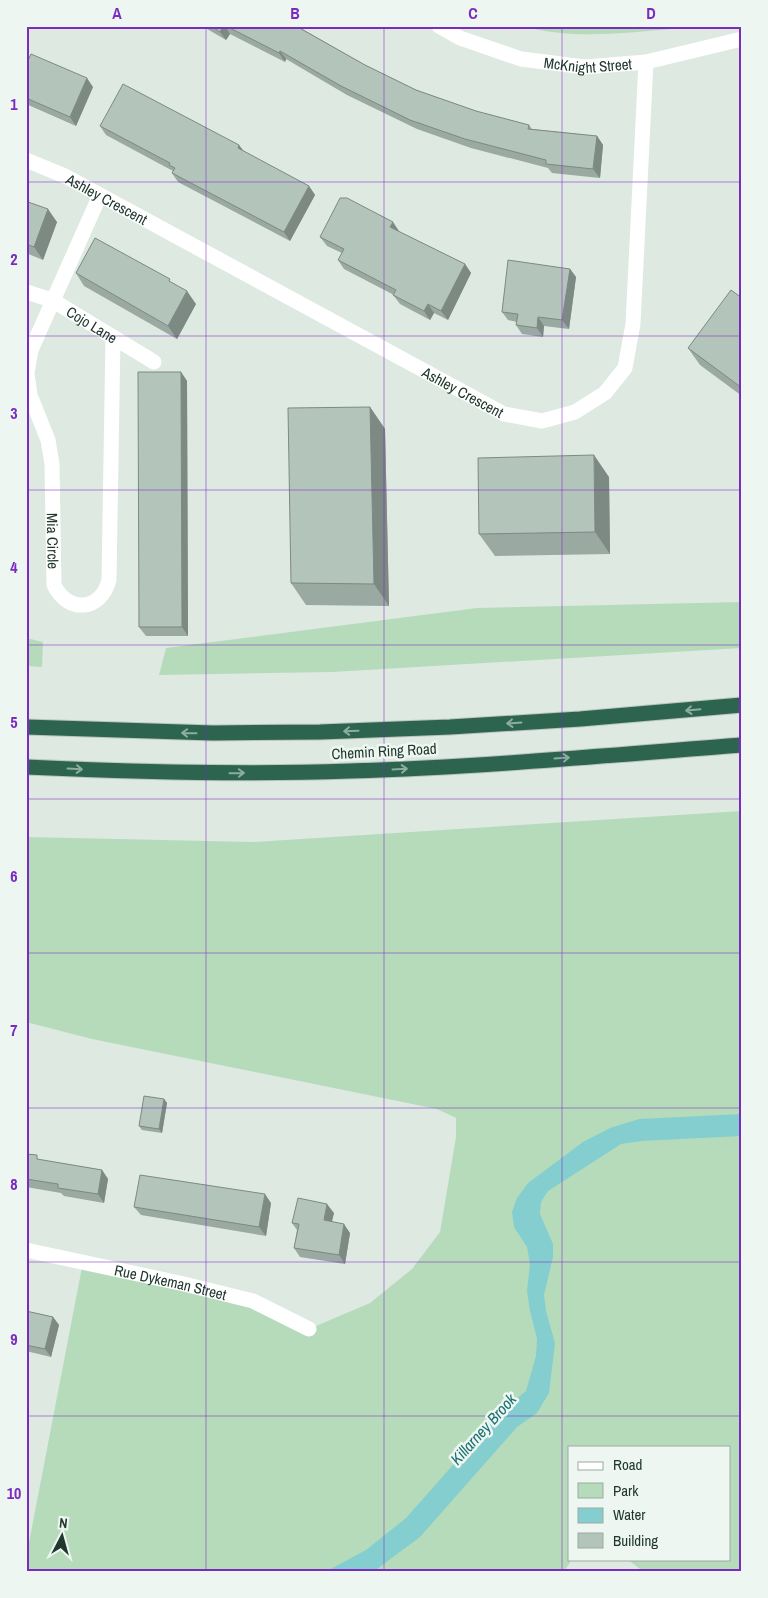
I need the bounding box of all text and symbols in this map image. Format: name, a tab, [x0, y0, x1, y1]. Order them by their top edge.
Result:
text: A	[112, 2, 122, 24]
text: B	[290, 2, 300, 24]
text: C	[468, 2, 478, 24]
text: D	[646, 2, 656, 24]
street label: McKnight Street	[543, 51, 633, 77]
text: 1	[10, 93, 18, 115]
street label: Ashley Crescent	[62, 168, 152, 230]
text: 2	[10, 248, 18, 270]
street label: Cojo Lane	[63, 301, 122, 348]
street label: Ashley Crescent	[418, 361, 508, 423]
text: 3	[10, 402, 18, 424]
street label: Mia Circle	[42, 513, 64, 569]
text: 4	[10, 556, 18, 578]
one-way arrow	[685, 705, 701, 714]
text: 5	[10, 711, 18, 733]
one-way arrow	[506, 719, 522, 728]
one-way arrow	[344, 726, 360, 735]
one-way arrow	[181, 728, 198, 738]
street label: Chemin Ring Road	[331, 738, 437, 764]
one-way arrow	[554, 754, 570, 763]
one-way arrow	[392, 764, 408, 773]
one-way arrow	[67, 765, 83, 774]
one-way arrow	[229, 768, 245, 778]
text: 6	[10, 865, 18, 887]
text: 7	[10, 1019, 18, 1041]
text: 8	[10, 1173, 18, 1195]
street label: Rue Dykeman Street	[113, 1259, 229, 1305]
text: 9	[10, 1328, 18, 1350]
water label: Killarney Brook	[445, 1388, 521, 1469]
legend	[568, 1446, 730, 1560]
text: Road	[613, 1454, 642, 1475]
text: Park	[613, 1480, 639, 1501]
text: 10	[7, 1482, 21, 1504]
text: Water	[613, 1504, 645, 1525]
north arrow	[38, 1510, 88, 1560]
text: N	[58, 1514, 68, 1532]
text: Building	[613, 1530, 658, 1551]

